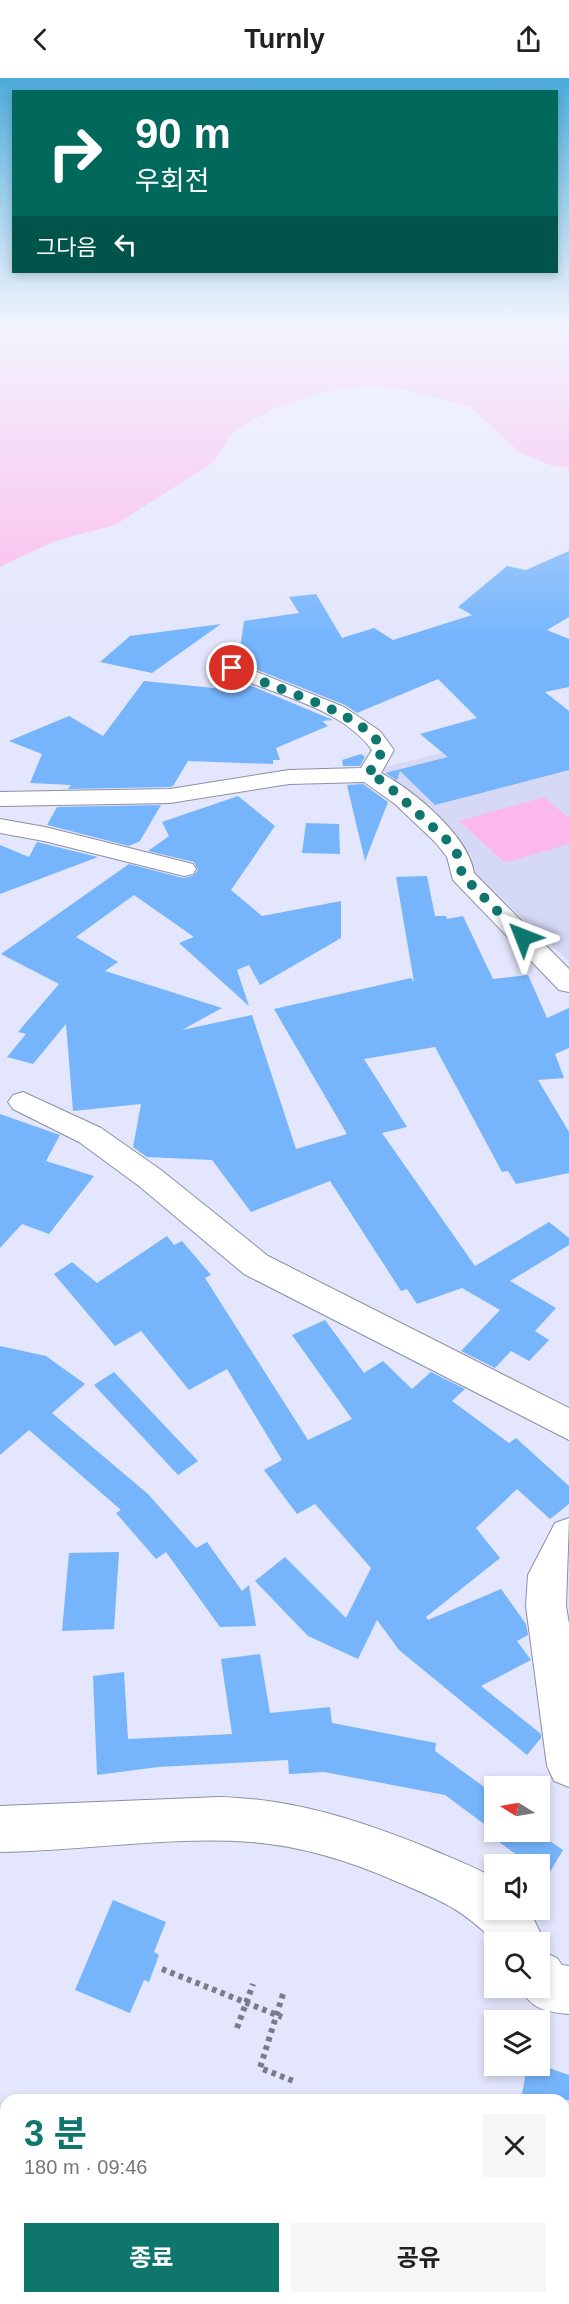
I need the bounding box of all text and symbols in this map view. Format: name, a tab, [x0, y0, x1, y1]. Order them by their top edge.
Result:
icon: back	[24, 23, 57, 56]
icon: share	[512, 23, 545, 56]
text: Turnly	[244, 24, 325, 54]
text: 90 m	[135, 110, 231, 157]
icon: right	[36, 114, 114, 192]
text: 우회전	[135, 166, 210, 196]
icon: left	[109, 228, 142, 261]
text: 그다음	[36, 235, 97, 260]
pin	[206, 642, 257, 693]
icon: arrive	[215, 651, 248, 684]
position arrow	[491, 905, 555, 969]
north arrow	[484, 1776, 550, 1842]
map controls	[484, 1776, 550, 2076]
button: sound	[484, 1854, 550, 1920]
button: search	[484, 1932, 550, 1998]
button: layers	[484, 2010, 550, 2076]
text: 3 분	[24, 2113, 87, 2154]
button: close	[483, 2114, 546, 2177]
text: 180 m · 09:46	[24, 2156, 147, 2178]
button: 종료	[24, 2223, 279, 2292]
button: 공유	[291, 2223, 546, 2292]

